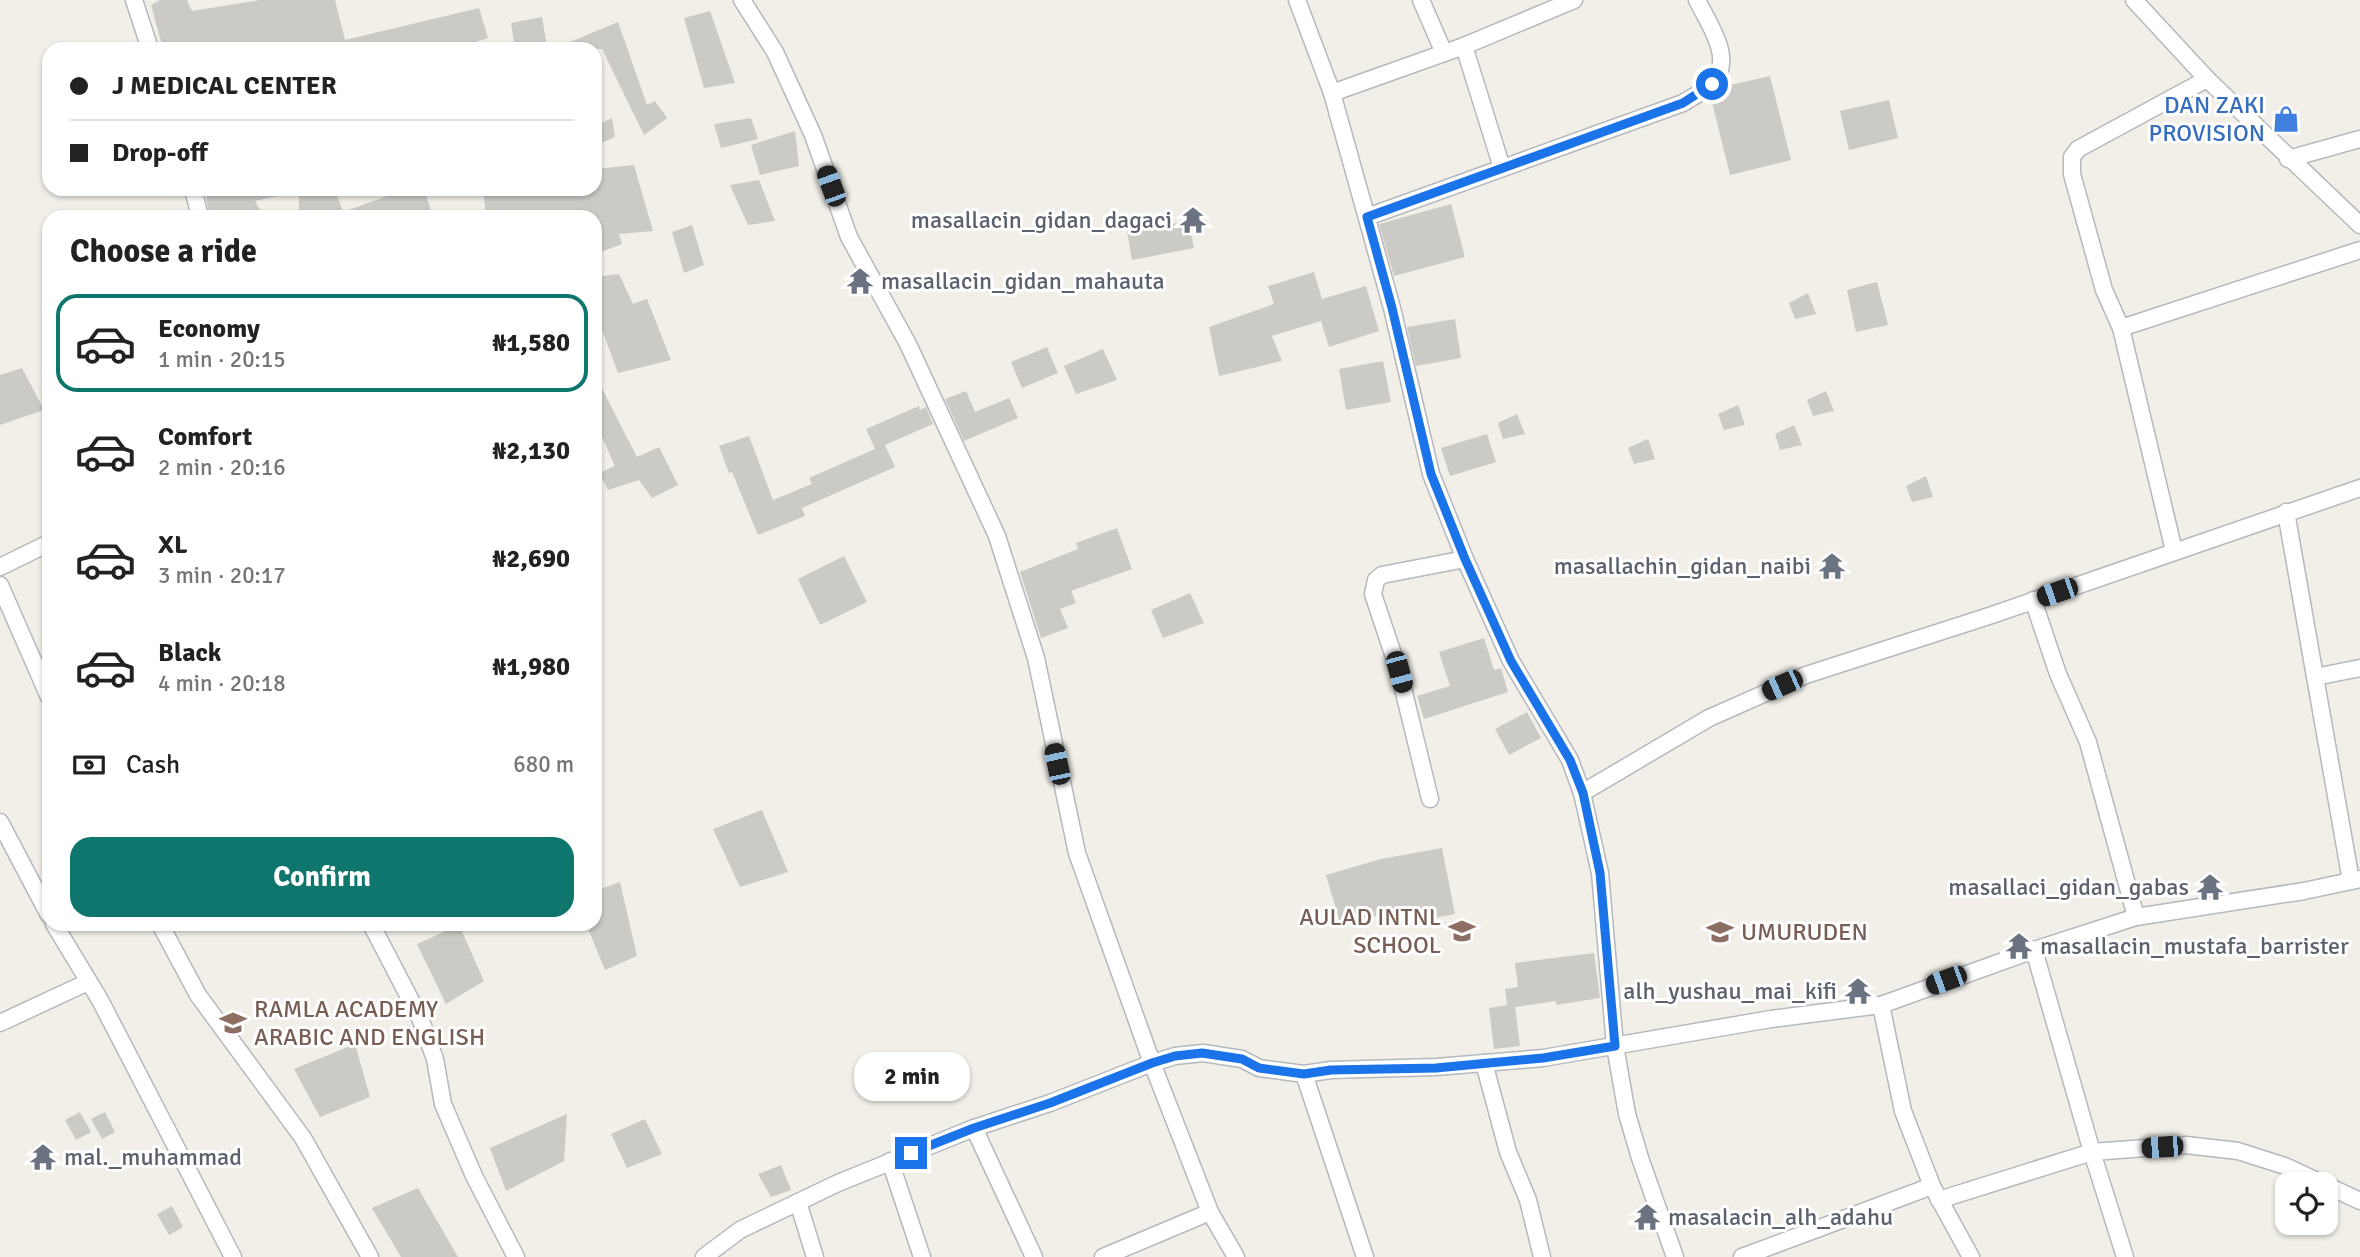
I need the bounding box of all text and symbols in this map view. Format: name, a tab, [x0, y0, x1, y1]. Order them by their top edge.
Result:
route start	[1696, 68, 1728, 100]
text: J MEDICAL CENTER	[112, 70, 337, 102]
place label: DAN ZAKI PROVISION	[2149, 90, 2265, 148]
shop icon: DAN ZAKI PROVISION	[2271, 104, 2301, 134]
text: Drop-off	[112, 137, 208, 169]
car	[814, 163, 849, 209]
place label: masallacin_gidan_dagaci	[911, 205, 1172, 235]
temple icon: masallacin_gidan_dagaci	[1178, 205, 1208, 235]
text: Choose a ride	[70, 232, 257, 271]
temple icon: masallacin_gidan_mahauta	[845, 266, 875, 296]
place label: masallacin_gidan_mahauta	[881, 266, 1165, 296]
icon: car	[74, 312, 137, 375]
text: Economy	[158, 313, 260, 345]
text: ₦1,580	[492, 327, 570, 359]
text: 1 min · 20:15	[158, 345, 286, 374]
icon: car	[74, 420, 137, 483]
text: Comfort	[158, 421, 252, 453]
text: ₦2,130	[492, 435, 570, 467]
text: 2 min · 20:16	[158, 453, 286, 482]
icon: car	[74, 528, 137, 591]
text: XL	[158, 529, 188, 561]
text: ₦2,690	[492, 543, 570, 575]
place label: masallachin_gidan_naibi	[1554, 551, 1811, 581]
temple icon: masallachin_gidan_naibi	[1817, 551, 1847, 581]
text: 3 min · 20:17	[158, 561, 286, 590]
car	[2034, 575, 2081, 609]
icon: car	[74, 636, 137, 699]
text: Black	[158, 637, 221, 669]
car	[1384, 649, 1415, 695]
text: ₦1,980	[492, 651, 570, 683]
car	[1759, 667, 1806, 703]
text: 4 min · 20:18	[158, 669, 286, 698]
car	[1043, 741, 1072, 787]
icon: cash	[70, 746, 108, 784]
text: Cash	[126, 749, 180, 781]
text: 680 m	[513, 750, 574, 779]
button: Confirm	[70, 837, 574, 917]
place label: masallaci_gidan_gabas	[1948, 872, 2189, 902]
temple icon: masallaci_gidan_gabas	[2195, 872, 2225, 902]
place label: AULAD INTNL SCHOOL	[1299, 902, 1441, 960]
school or university icon: AULAD INTNL SCHOOL	[1447, 916, 1477, 946]
school or university icon: UMURUDEN	[1705, 917, 1735, 947]
place label: UMURUDEN	[1741, 917, 1868, 947]
temple icon: masallacin_mustafa_barrister	[2004, 931, 2034, 961]
place label: masallacin_mustafa_barrister	[2040, 931, 2349, 961]
car	[1923, 963, 1970, 997]
place label: alh_yushau_mai_kifi	[1623, 976, 1837, 1006]
temple icon: alh_yushau_mai_kifi	[1843, 976, 1873, 1006]
place label: RAMLA ACADEMY ARABIC AND ENGLISH	[254, 994, 485, 1052]
school or university icon: RAMLA ACADEMY ARABIC AND ENGLISH	[218, 1008, 248, 1038]
callout: 2 min	[853, 1052, 969, 1100]
text: 2 min	[884, 1062, 940, 1091]
car	[2141, 1135, 2184, 1159]
route end	[895, 1137, 927, 1169]
temple icon: mal._muhammad	[28, 1142, 58, 1172]
place label: mal._muhammad	[64, 1142, 242, 1172]
map controls	[2275, 1172, 2338, 1235]
button: locate	[2275, 1172, 2338, 1235]
temple icon: masalacin_alh_adahu	[1632, 1202, 1662, 1232]
place label: masalacin_alh_adahu	[1668, 1202, 1893, 1232]

